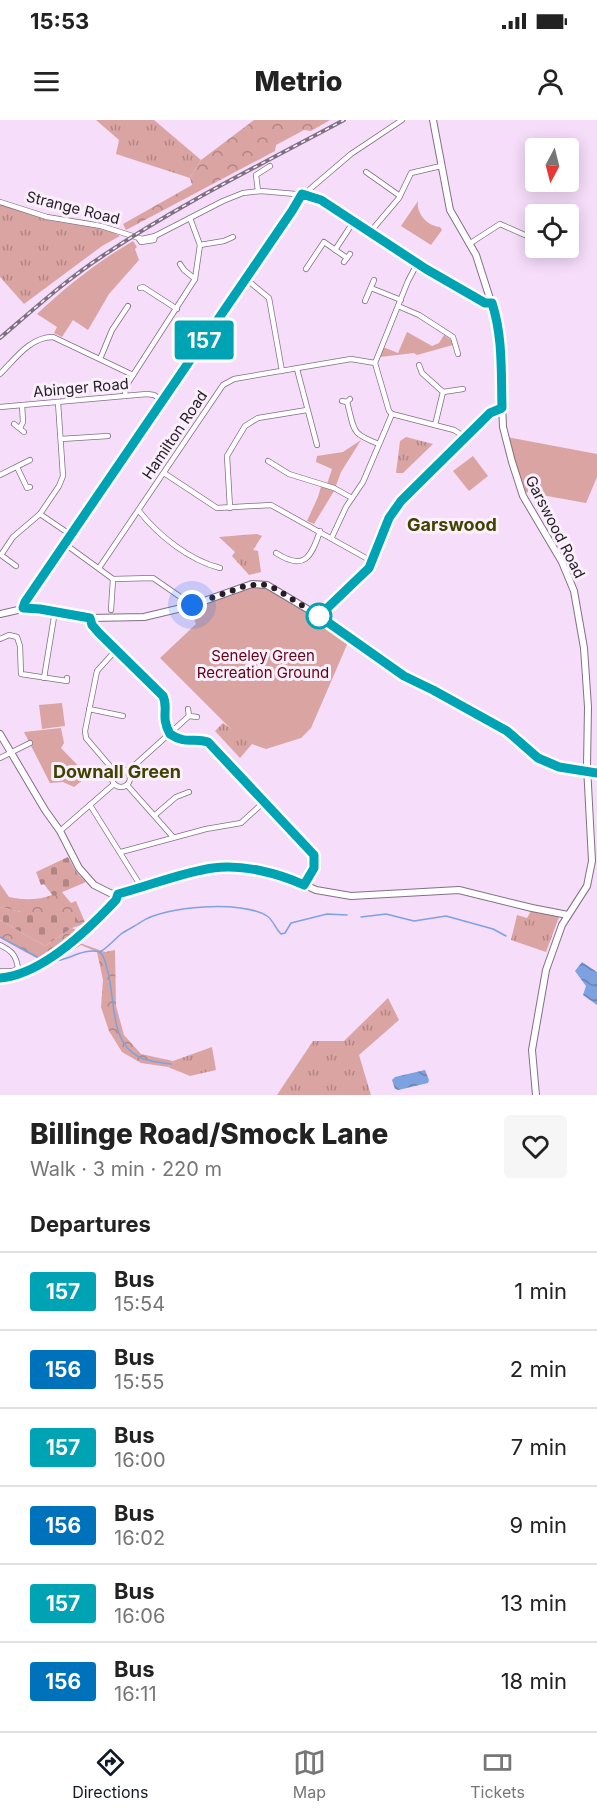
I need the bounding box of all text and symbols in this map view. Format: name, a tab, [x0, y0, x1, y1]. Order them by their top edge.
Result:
text: 15:53	[30, 8, 89, 34]
icon: menu	[30, 65, 63, 98]
text: Metrio	[255, 65, 342, 98]
icon: person	[534, 65, 567, 98]
north arrow	[525, 138, 579, 192]
map controls	[525, 138, 579, 258]
street label: Strange Road	[24, 187, 122, 228]
button: locate	[525, 204, 579, 258]
line badge: 157	[170, 320, 238, 360]
text: 157	[187, 328, 221, 353]
street label: Abinger Road	[32, 374, 130, 401]
street label: Hamilton Road	[138, 387, 211, 483]
street label: Garswood Road	[521, 472, 590, 581]
district label: Garswood	[407, 514, 497, 535]
your location	[177, 590, 207, 620]
unlabelled marker	[306, 603, 332, 629]
park label: Seneley Green Recreation Ground	[197, 646, 329, 682]
district label: Downall Green	[53, 761, 181, 782]
button: heart	[504, 1115, 567, 1178]
text: Billinge Road/Smock Lane	[30, 1117, 388, 1151]
text: Walk · 3 min · 220 m	[30, 1157, 222, 1181]
text: Departures	[30, 1211, 151, 1237]
text: Bus	[114, 1266, 155, 1292]
text: 1 min	[514, 1278, 567, 1304]
text: 157	[46, 1279, 80, 1304]
text: 15:54	[114, 1292, 165, 1316]
text: Bus	[114, 1344, 155, 1370]
text: 2 min	[510, 1356, 567, 1382]
text: 156	[45, 1357, 81, 1382]
text: 15:55	[114, 1370, 164, 1394]
text: Bus	[114, 1422, 155, 1448]
text: 7 min	[511, 1434, 567, 1460]
text: 157	[46, 1435, 80, 1460]
text: 16:00	[114, 1448, 166, 1472]
text: Bus	[114, 1500, 155, 1526]
text: 9 min	[510, 1512, 567, 1538]
text: 156	[45, 1513, 81, 1538]
text: 16:02	[114, 1526, 165, 1550]
text: Bus	[114, 1578, 155, 1604]
text: 13 min	[501, 1590, 567, 1616]
text: 157	[46, 1591, 80, 1616]
text: 16:06	[114, 1604, 165, 1628]
text: Bus	[114, 1656, 155, 1682]
text: 18 min	[501, 1668, 567, 1694]
text: 156	[45, 1669, 81, 1694]
text: 16:11	[114, 1682, 157, 1706]
tab: Directions	[72, 1746, 148, 1802]
tab: Map	[293, 1746, 326, 1802]
tab: Tickets	[470, 1746, 525, 1802]

